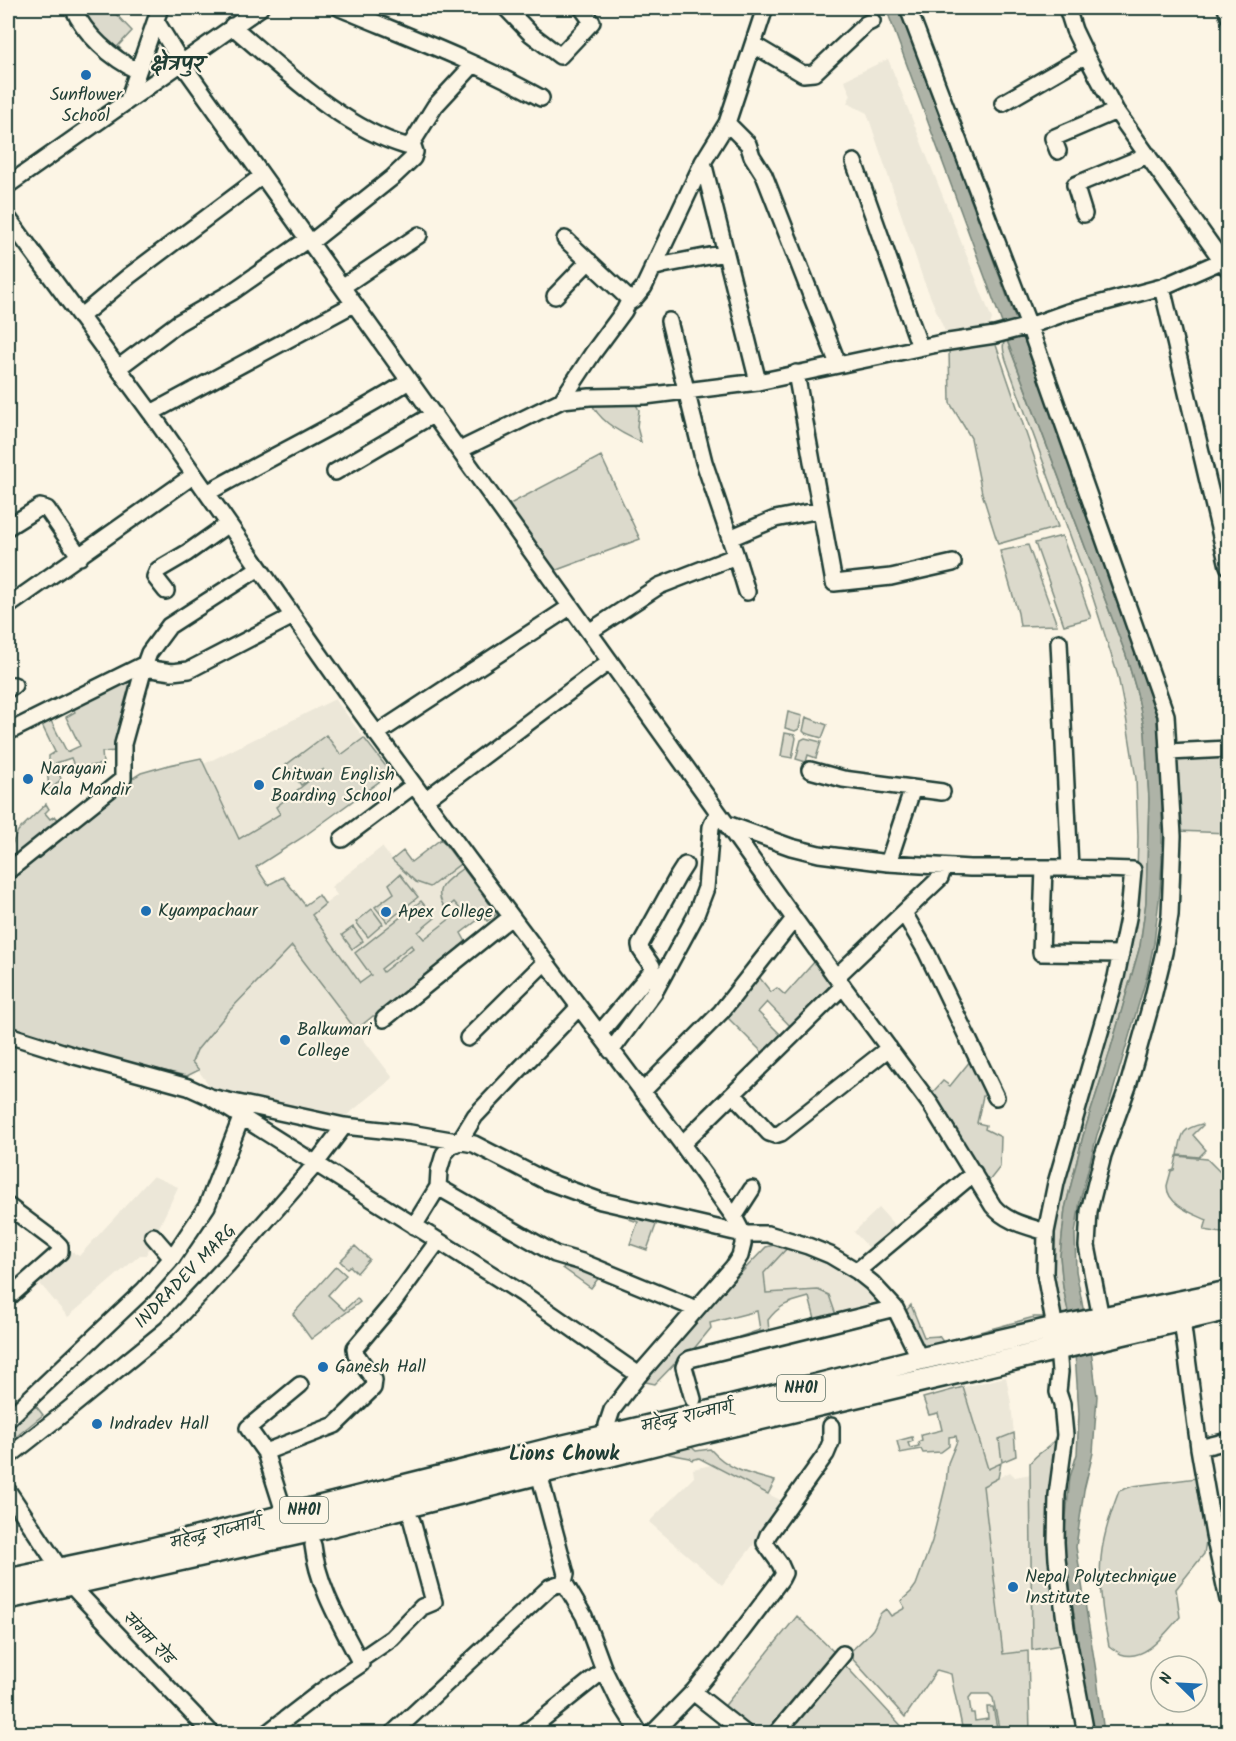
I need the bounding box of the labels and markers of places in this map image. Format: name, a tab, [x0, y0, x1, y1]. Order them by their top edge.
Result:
marker: Sunflower School	[79, 68, 93, 82]
place label: Sunflower School	[50, 81, 123, 131]
place label: Narayani Kala Mandir	[40, 755, 132, 805]
place label: Chitwan English Boarding School	[271, 761, 395, 811]
marker: Narayani Kala Mandir	[21, 772, 35, 786]
marker: Chitwan English Boarding School	[252, 778, 266, 792]
place label: Kyampachaur	[158, 897, 259, 926]
place label: Apex College	[398, 898, 493, 927]
marker: Kyampachaur	[139, 904, 153, 918]
marker: Apex College	[379, 905, 393, 919]
place label: Balkumari College	[297, 1016, 372, 1066]
marker: Balkumari College	[278, 1033, 292, 1047]
place label: Ganesh Hall	[335, 1353, 427, 1382]
marker: Ganesh Hall	[316, 1360, 330, 1374]
place label: Indradev Hall	[109, 1410, 209, 1439]
marker: Indradev Hall	[90, 1417, 104, 1431]
place label: Nepal Polytechnique Institute	[1025, 1563, 1177, 1613]
marker: Nepal Polytechnique Institute	[1006, 1580, 1020, 1594]

